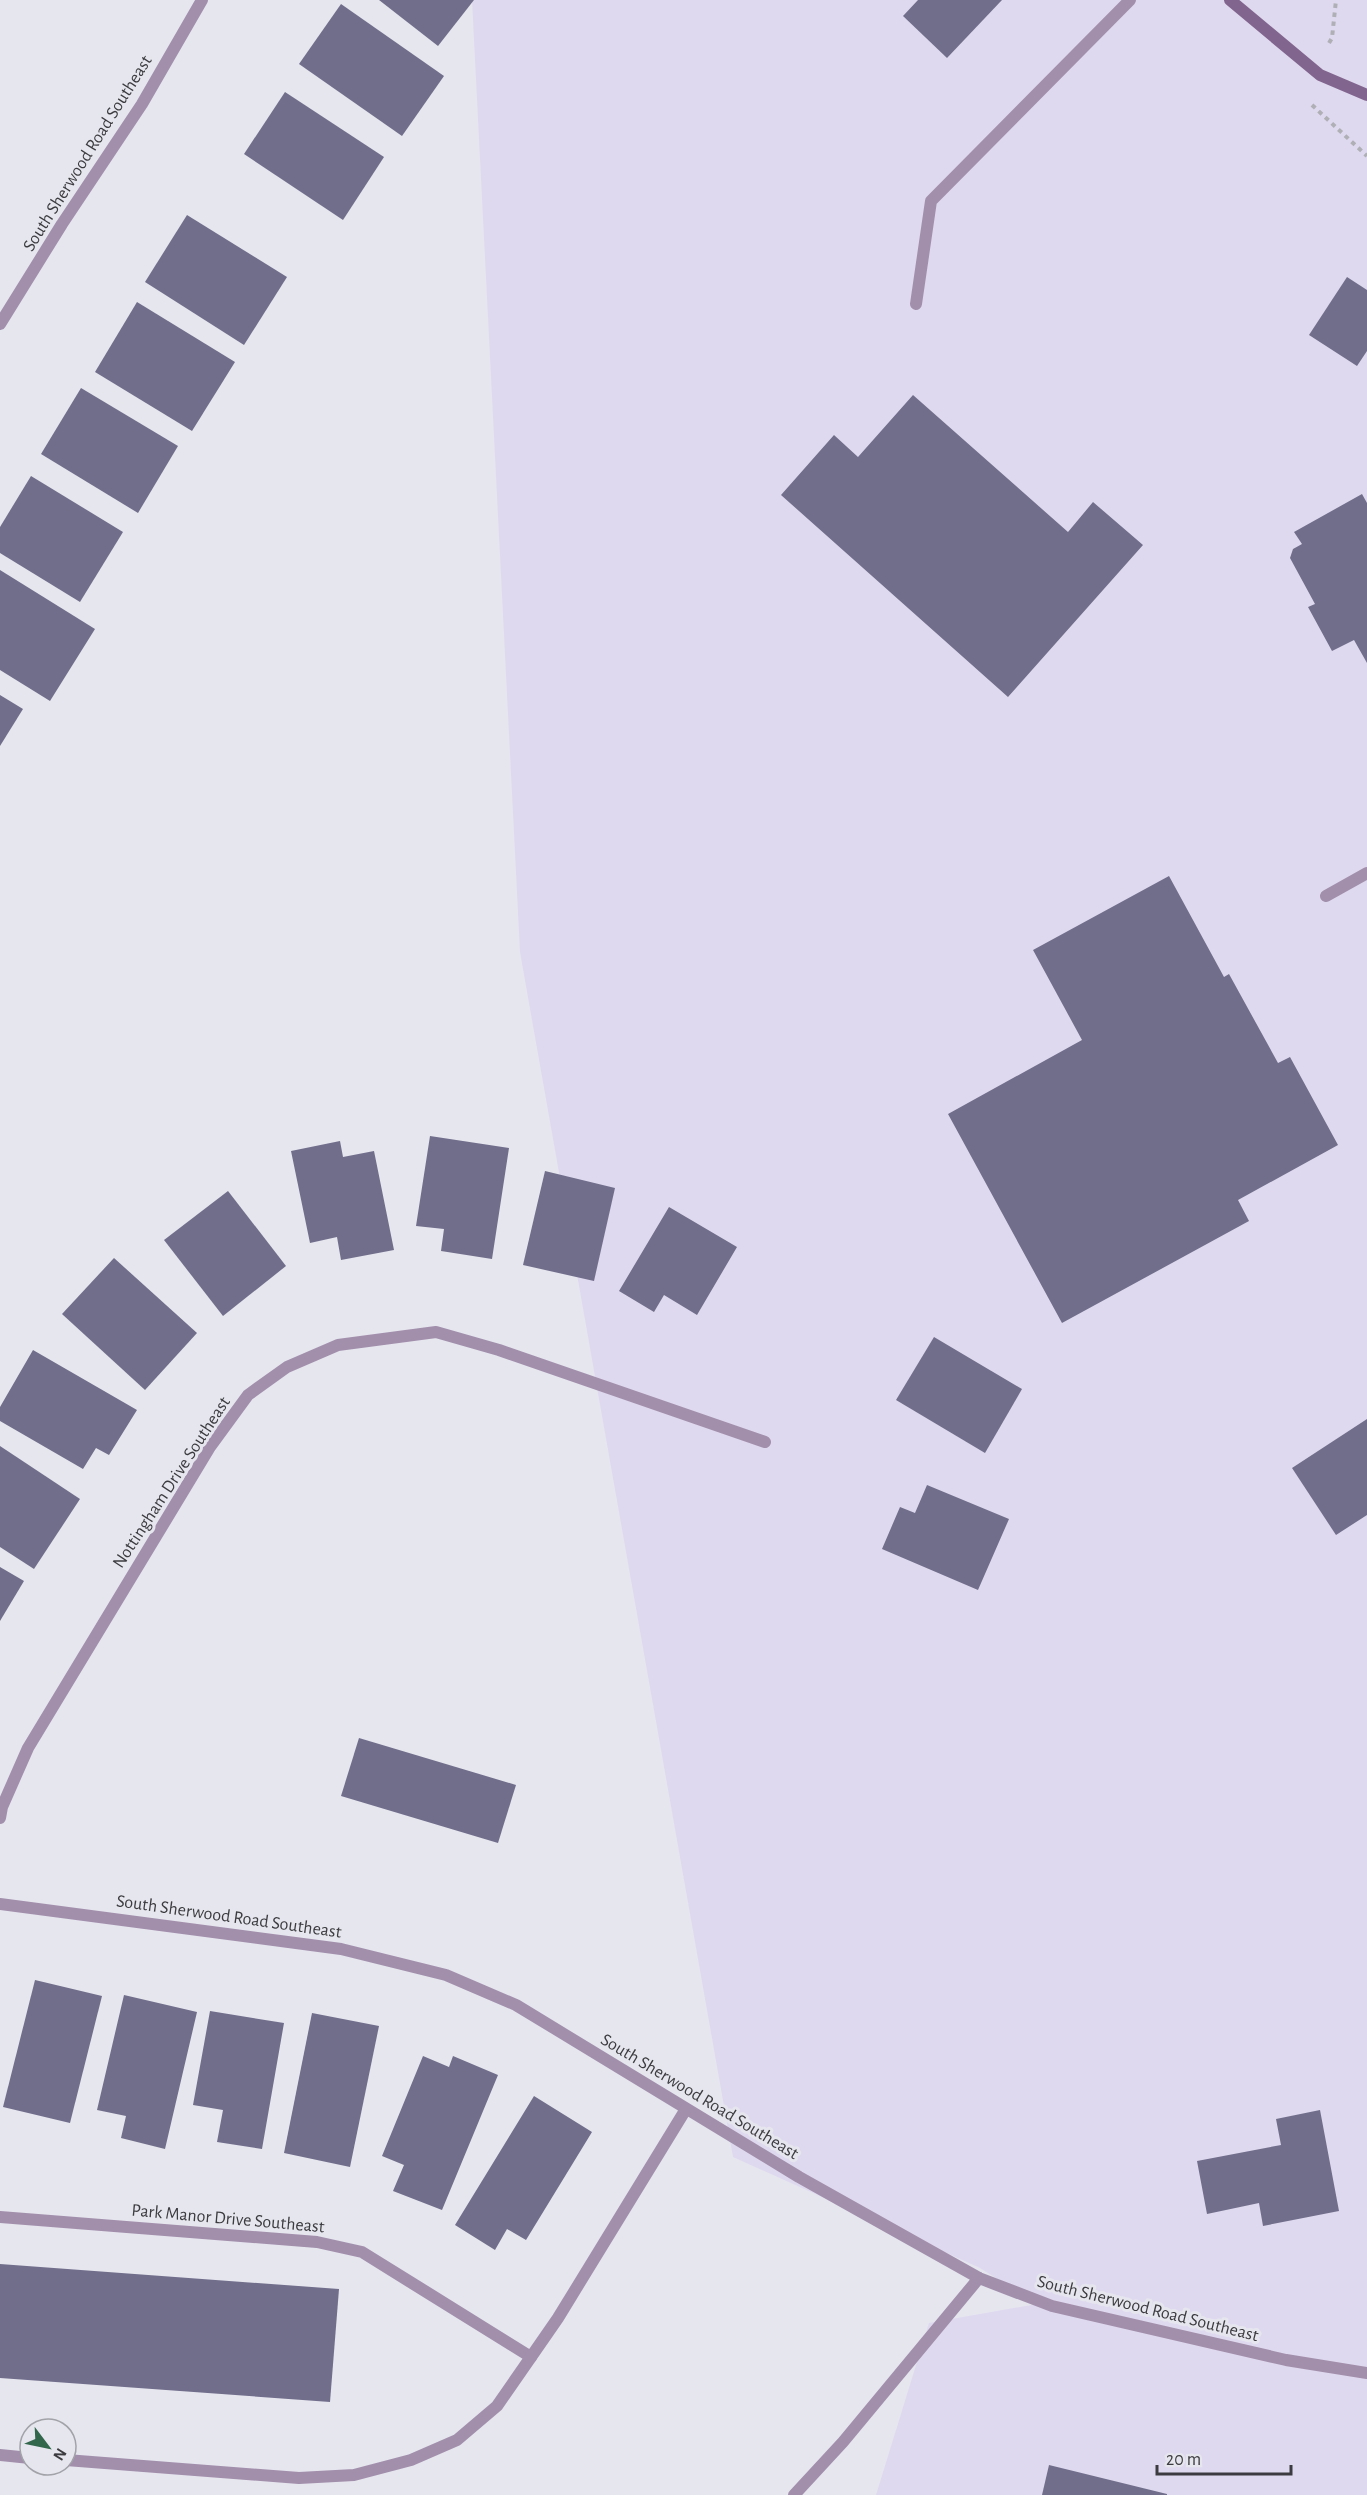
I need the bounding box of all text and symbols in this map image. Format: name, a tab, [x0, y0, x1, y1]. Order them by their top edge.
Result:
street label: South Sherwood Road Southeast	[20, 52, 156, 255]
street label: Nottingham Drive Southeast	[110, 1393, 234, 1571]
street label: South Sherwood Road Southeast	[115, 1892, 343, 1942]
street label: South Sherwood Road Southeast	[598, 2031, 802, 2163]
street label: Park Manor Drive Southeast	[131, 2202, 325, 2236]
street label: South Sherwood Road Southeast	[1035, 2273, 1260, 2345]
north arrow	[18, 2417, 78, 2477]
scale bar	[1157, 2438, 1290, 2476]
text: N	[50, 2445, 70, 2463]
text: 20 m	[1166, 2451, 1201, 2469]

